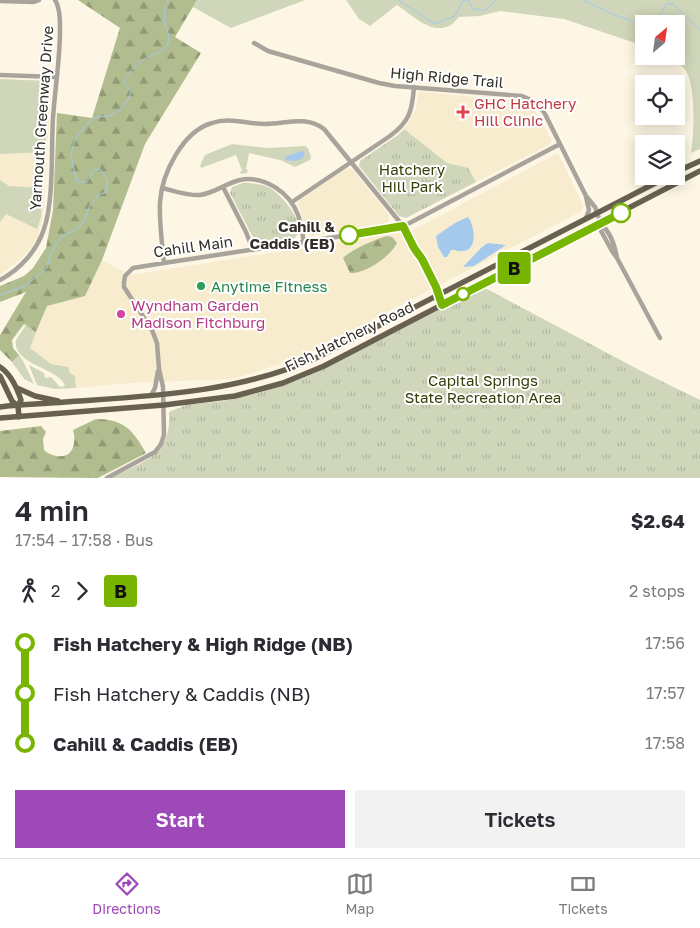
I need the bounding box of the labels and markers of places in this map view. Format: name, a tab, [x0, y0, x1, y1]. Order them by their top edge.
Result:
place label: GHC Hatchery Hill Clinic	[474, 94, 577, 129]
marker: GHC Hatchery Hill Clinic	[456, 105, 470, 119]
unlabelled marker	[611, 203, 631, 223]
place label: Cahill & Caddis (EB)	[250, 217, 335, 252]
marker: Cahill & Caddis (EB)	[339, 225, 359, 245]
place label: Anytime Fitness	[211, 277, 327, 295]
marker: Anytime Fitness	[195, 280, 207, 292]
unlabelled marker	[456, 287, 470, 301]
place label: Wyndham Garden Madison Fitchburg	[131, 296, 265, 331]
marker: Wyndham Garden Madison Fitchburg	[115, 308, 127, 320]

